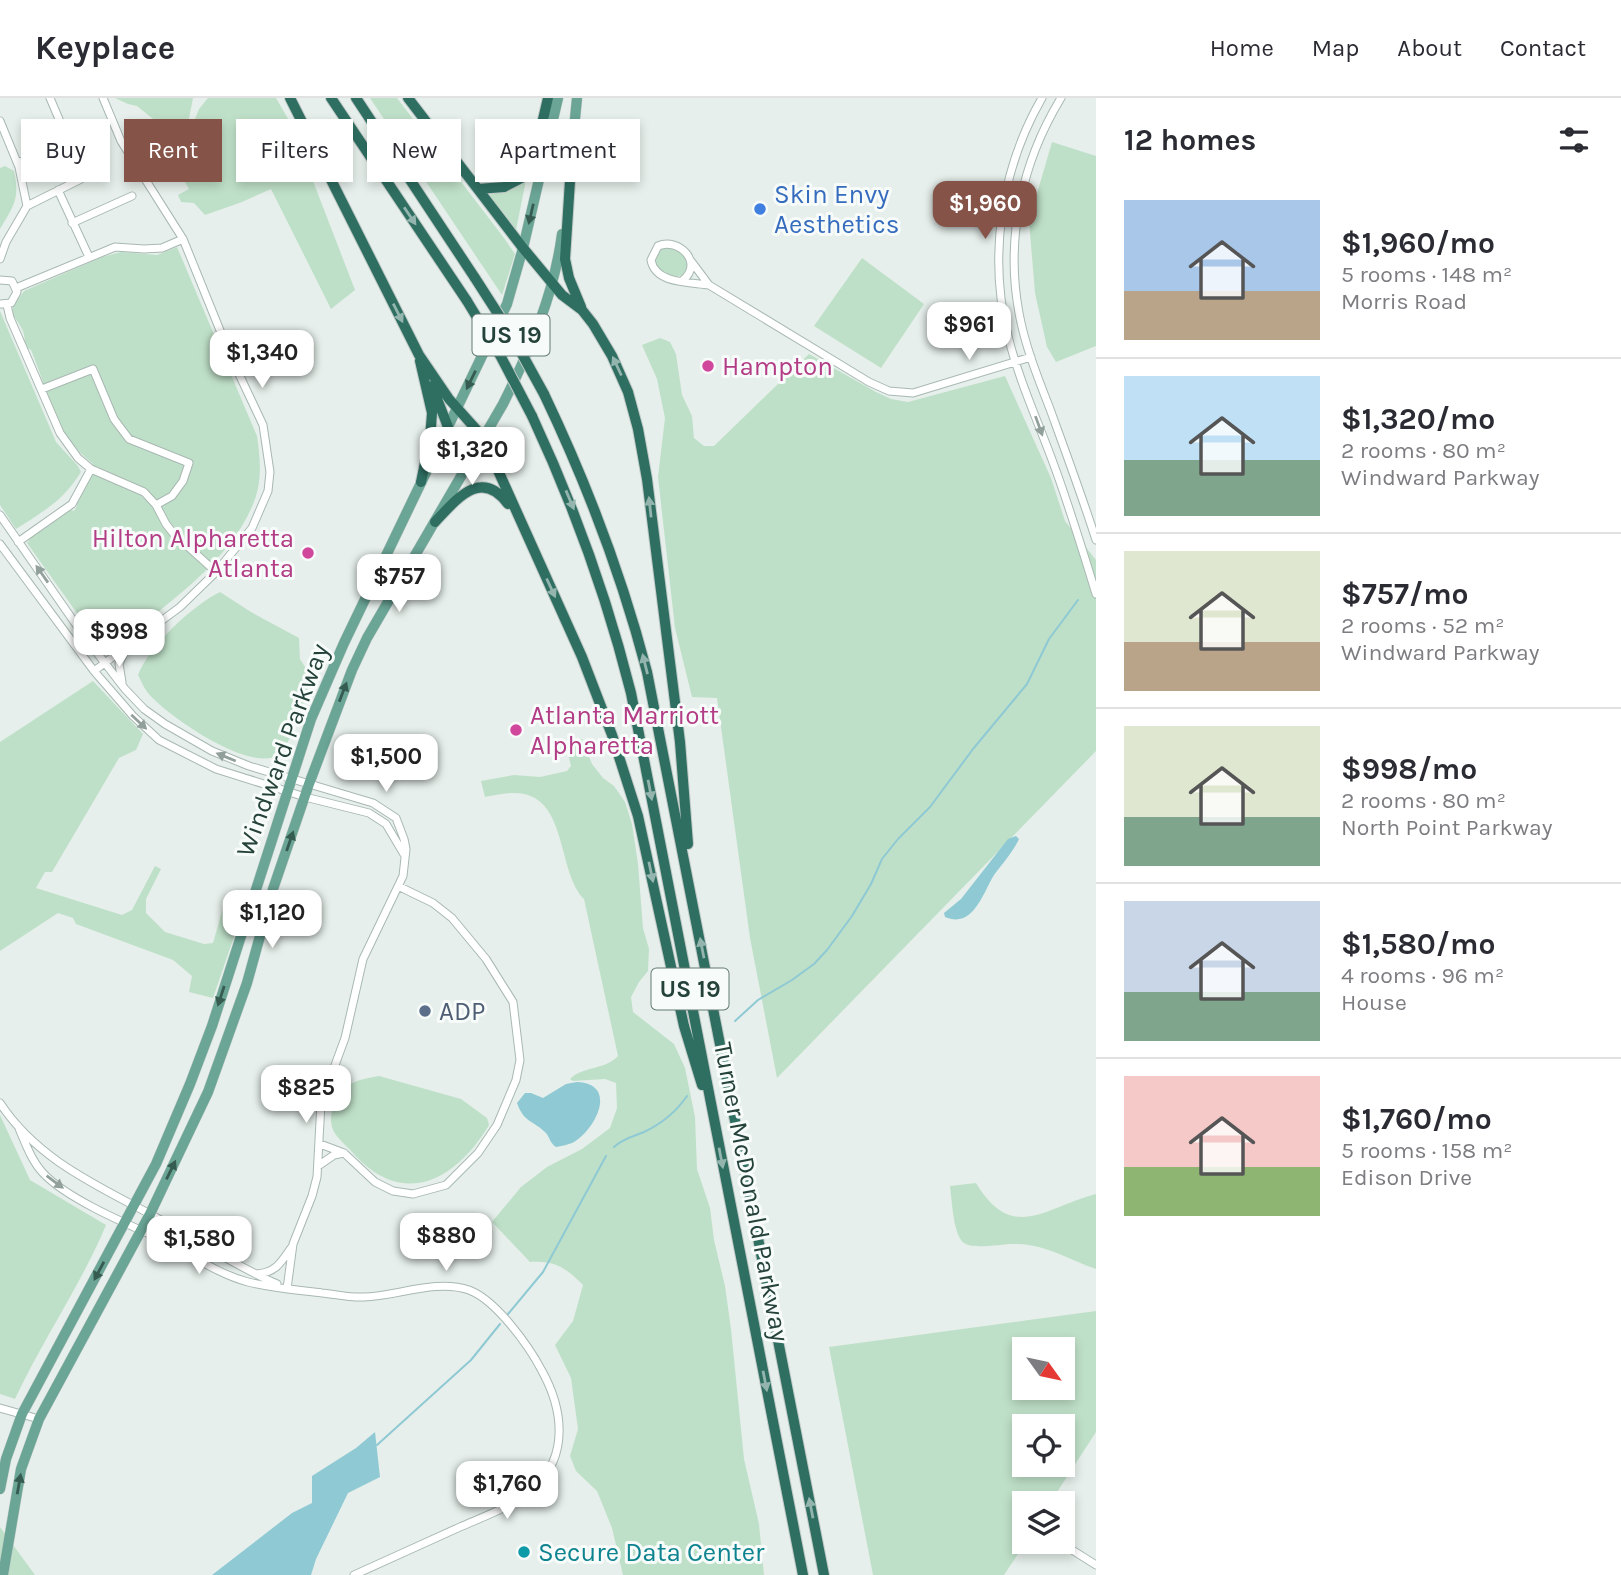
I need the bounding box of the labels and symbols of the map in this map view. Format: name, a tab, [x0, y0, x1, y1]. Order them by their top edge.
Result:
place label: Skin Envy Aesthetics	[774, 179, 899, 240]
pin: $1,960	[928, 181, 1042, 241]
marker: Skin Envy Aesthetics	[752, 201, 768, 217]
one-way arrow	[525, 203, 536, 225]
one-way arrow	[403, 207, 417, 225]
pin: $961	[928, 302, 1010, 362]
one-way arrow	[393, 303, 404, 323]
road number: US 19	[472, 314, 550, 356]
pin: $1,340	[205, 330, 319, 390]
place label: Hampton	[722, 351, 833, 382]
one-way arrow	[611, 356, 622, 377]
marker: Hampton	[700, 358, 716, 374]
one-way arrow	[466, 370, 477, 390]
one-way arrow	[1034, 415, 1045, 436]
pin: $1,320	[415, 428, 529, 487]
one-way arrow	[565, 490, 576, 511]
one-way arrow	[645, 496, 656, 518]
place label: Hilton Alpharetta Atlanta	[92, 523, 294, 584]
marker: Hilton Alpharetta Atlanta	[300, 545, 316, 561]
pin: $757	[358, 554, 440, 614]
one-way arrow	[35, 565, 49, 583]
one-way arrow	[545, 578, 557, 598]
pin: $998	[78, 610, 160, 669]
street label: Windward Parkway	[230, 640, 335, 861]
one-way arrow	[639, 653, 650, 675]
one-way arrow	[338, 681, 349, 702]
place label: Atlanta Marriott Alpharetta	[530, 700, 719, 761]
one-way arrow	[130, 713, 147, 729]
marker: Atlanta Marriott Alpharetta	[508, 722, 524, 738]
pin: $1,500	[329, 734, 443, 794]
one-way arrow	[216, 751, 237, 762]
one-way arrow	[645, 779, 656, 801]
one-way arrow	[285, 830, 296, 851]
one-way arrow	[645, 861, 656, 883]
pin: $1,120	[215, 890, 329, 950]
one-way arrow	[696, 937, 707, 959]
road number: US 19	[652, 968, 728, 1010]
one-way arrow	[215, 986, 226, 1007]
place label: ADP	[439, 996, 486, 1027]
marker: ADP	[417, 1003, 433, 1019]
street label: Turner McDonald Parkway	[707, 1040, 796, 1345]
pin: $825	[265, 1066, 347, 1125]
one-way arrow	[716, 1147, 727, 1169]
one-way arrow	[166, 1160, 177, 1180]
one-way arrow	[46, 1175, 64, 1189]
pin: $880	[405, 1214, 487, 1273]
pin: $1,580	[142, 1216, 256, 1276]
one-way arrow	[93, 1261, 105, 1280]
north arrow	[1012, 1337, 1074, 1400]
one-way arrow	[760, 1370, 771, 1392]
pin: $1,760	[450, 1462, 564, 1521]
one-way arrow	[13, 1473, 24, 1495]
one-way arrow	[805, 1497, 816, 1519]
place label: Secure Data Center	[538, 1537, 765, 1568]
marker: Secure Data Center	[516, 1544, 532, 1560]

